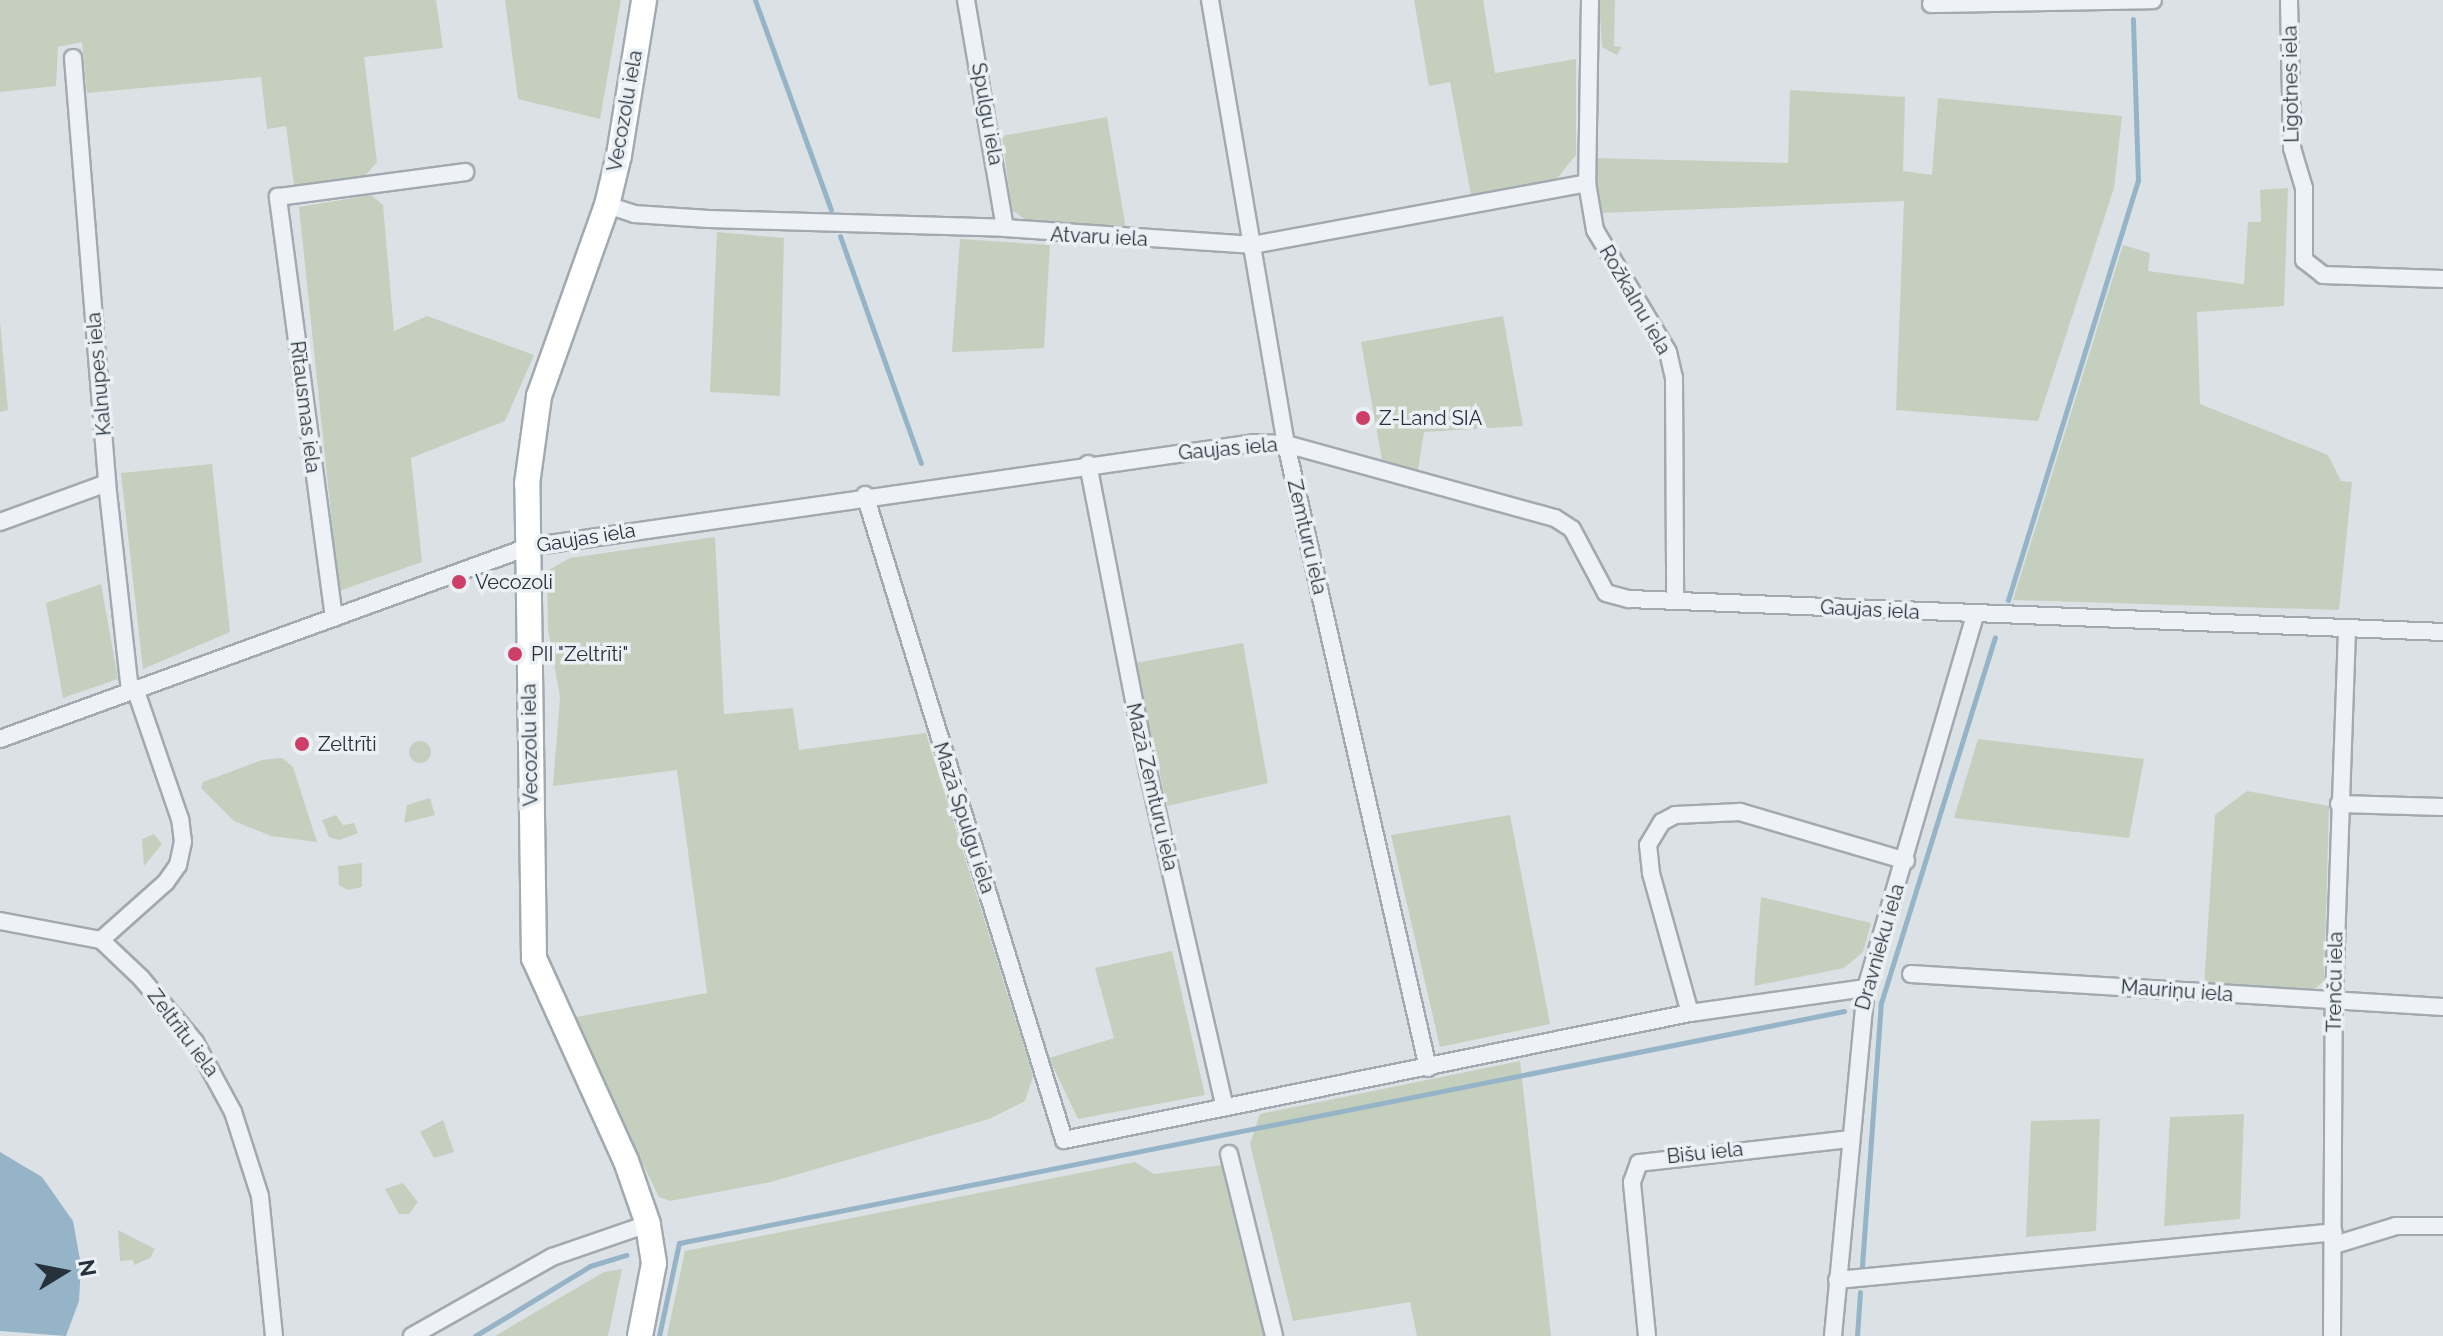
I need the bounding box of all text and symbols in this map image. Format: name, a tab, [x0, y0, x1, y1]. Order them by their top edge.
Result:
street label: Līgotnes iela	[2278, 25, 2304, 143]
street label: Vecozolu iela	[603, 48, 647, 174]
street label: Spulgu iela	[966, 61, 1008, 167]
street label: Atvaru iela	[1050, 222, 1148, 252]
street label: Rožkalnu iela	[1594, 241, 1676, 359]
street label: Kalnupes iela	[82, 311, 116, 437]
street label: Rītausmas iela	[285, 340, 325, 474]
place label: Z-Land SIA	[1379, 406, 1482, 430]
marker: Z-Land SIA	[1354, 409, 1372, 427]
street label: Gaujas iela	[1177, 433, 1279, 465]
street label: Zemturu iela	[1282, 477, 1332, 597]
street label: Gaujas iela	[535, 518, 637, 558]
place label: Vecozoli	[475, 570, 553, 594]
marker: Vecozoli	[450, 573, 468, 591]
street label: Gaujas iela	[1820, 595, 1920, 625]
place label: PII "Zeltrīti"	[531, 642, 629, 666]
marker: PII "Zeltrīti"	[506, 645, 524, 663]
street label: Vecozolu iela	[517, 683, 543, 807]
street label: Mazā Zemturu iela	[1121, 701, 1183, 873]
place label: Zeltrīti	[318, 732, 377, 756]
marker: Zeltrīti	[293, 735, 311, 753]
street label: Mazā Spulgu iela	[928, 739, 1000, 897]
street label: Dravnieku iela	[1851, 881, 1909, 1013]
street label: Trenču iela	[2322, 931, 2348, 1033]
street label: Mauriņu iela	[2120, 975, 2234, 1007]
street label: Zeltrītu iela	[142, 984, 224, 1082]
street label: Bišu iela	[1666, 1137, 1744, 1169]
north arrow	[24, 1232, 104, 1312]
text: N	[73, 1257, 102, 1278]

